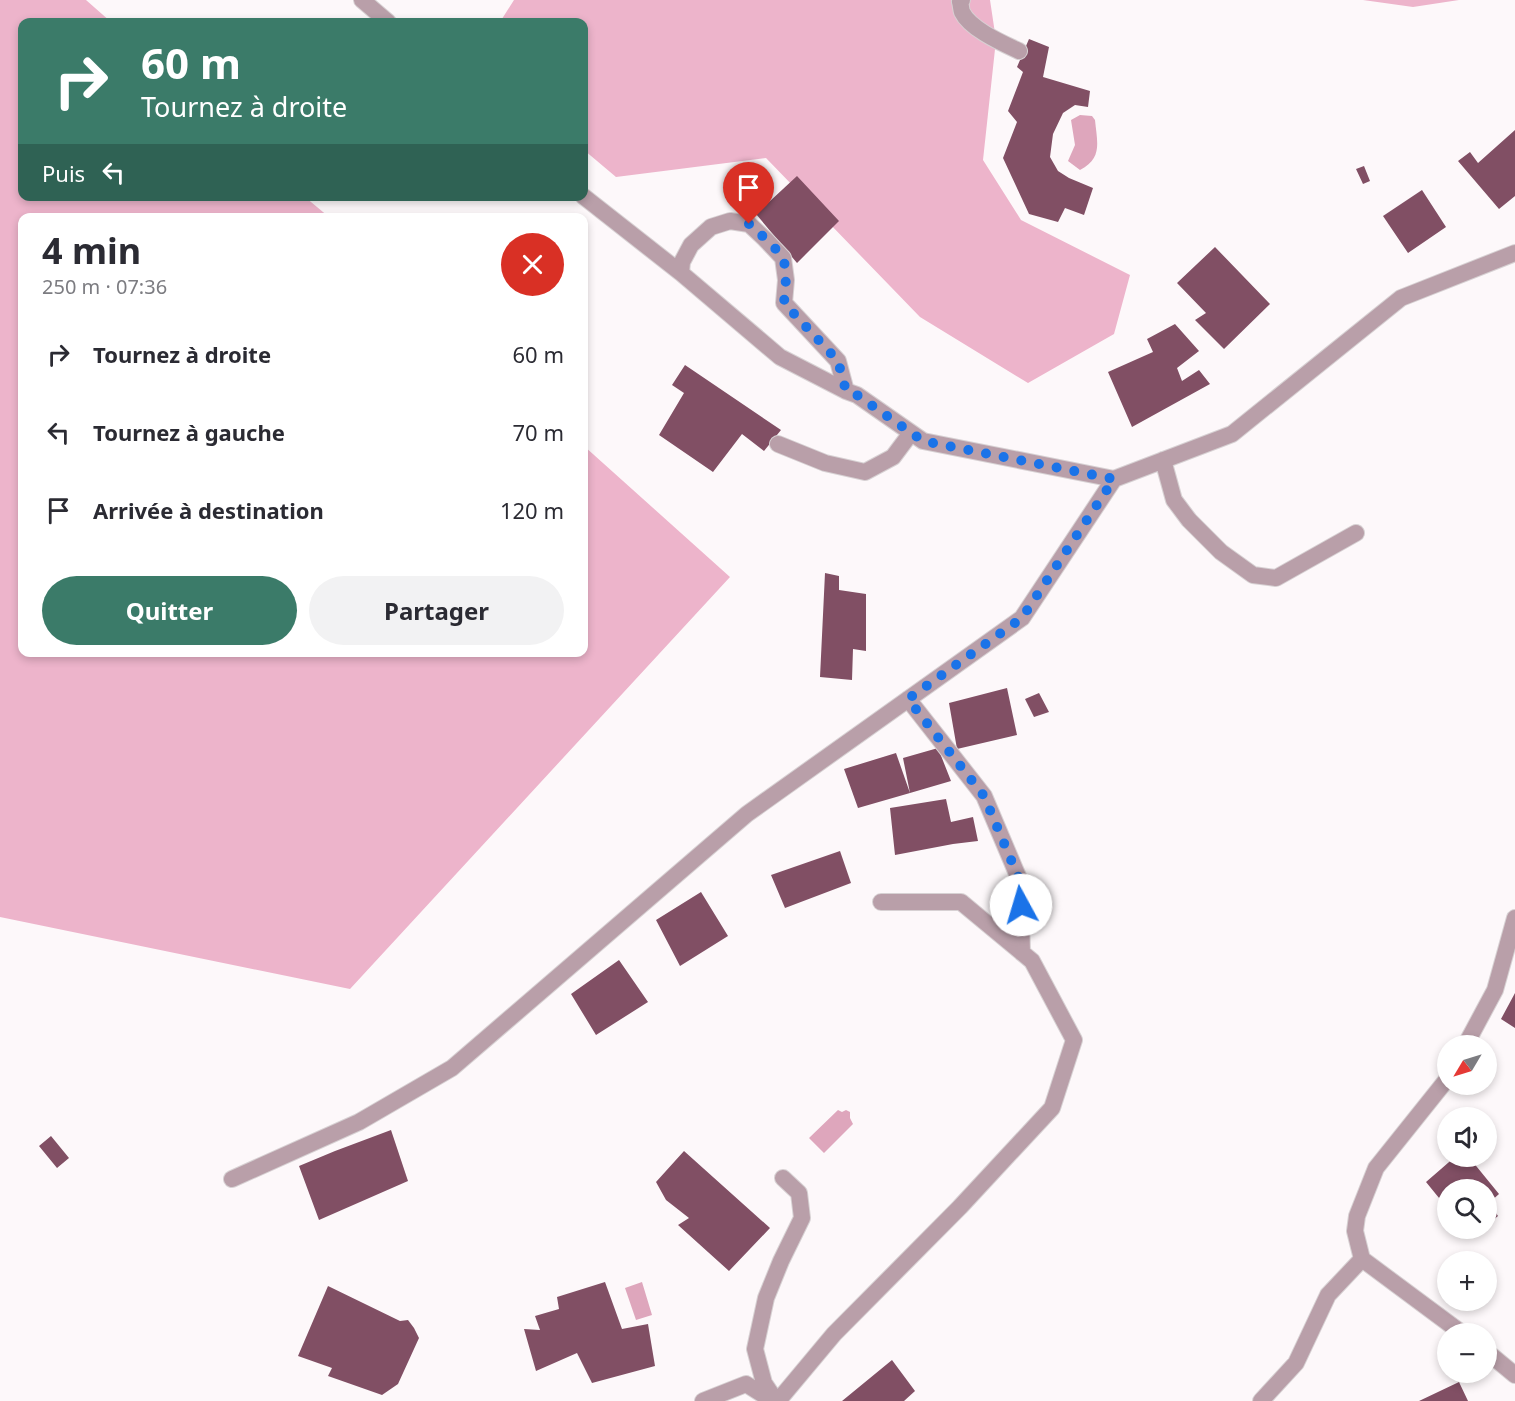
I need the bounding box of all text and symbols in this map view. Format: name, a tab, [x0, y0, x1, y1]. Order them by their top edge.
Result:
text: 60 m	[141, 34, 241, 91]
icon: right	[42, 42, 120, 120]
text: Tournez à droite	[141, 88, 347, 125]
icon: left	[97, 156, 130, 189]
text: Puis	[42, 158, 85, 188]
pin	[723, 162, 774, 224]
icon: arrive	[732, 171, 765, 204]
text: 4 min	[42, 226, 141, 275]
button: close	[501, 233, 564, 296]
text: 250 m · 07:36	[42, 273, 167, 300]
icon: right	[42, 338, 75, 371]
text: Tournez à droite	[93, 339, 271, 369]
text: 60 m	[513, 339, 564, 369]
icon: left	[42, 416, 75, 449]
text: Tournez à gauche	[93, 417, 285, 447]
text: 70 m	[513, 417, 564, 447]
icon: arrive	[42, 494, 75, 527]
text: Arrivée à destination	[93, 495, 324, 525]
text: 120 m	[500, 495, 564, 525]
button: Quitter	[42, 576, 297, 645]
button: Partager	[309, 576, 564, 645]
position arrow	[989, 873, 1053, 937]
north arrow	[1437, 1035, 1497, 1095]
map controls	[1437, 1035, 1497, 1383]
button: sound	[1437, 1107, 1497, 1167]
button: search	[1437, 1179, 1497, 1239]
button: +	[1437, 1251, 1497, 1311]
button: −	[1437, 1323, 1497, 1383]

